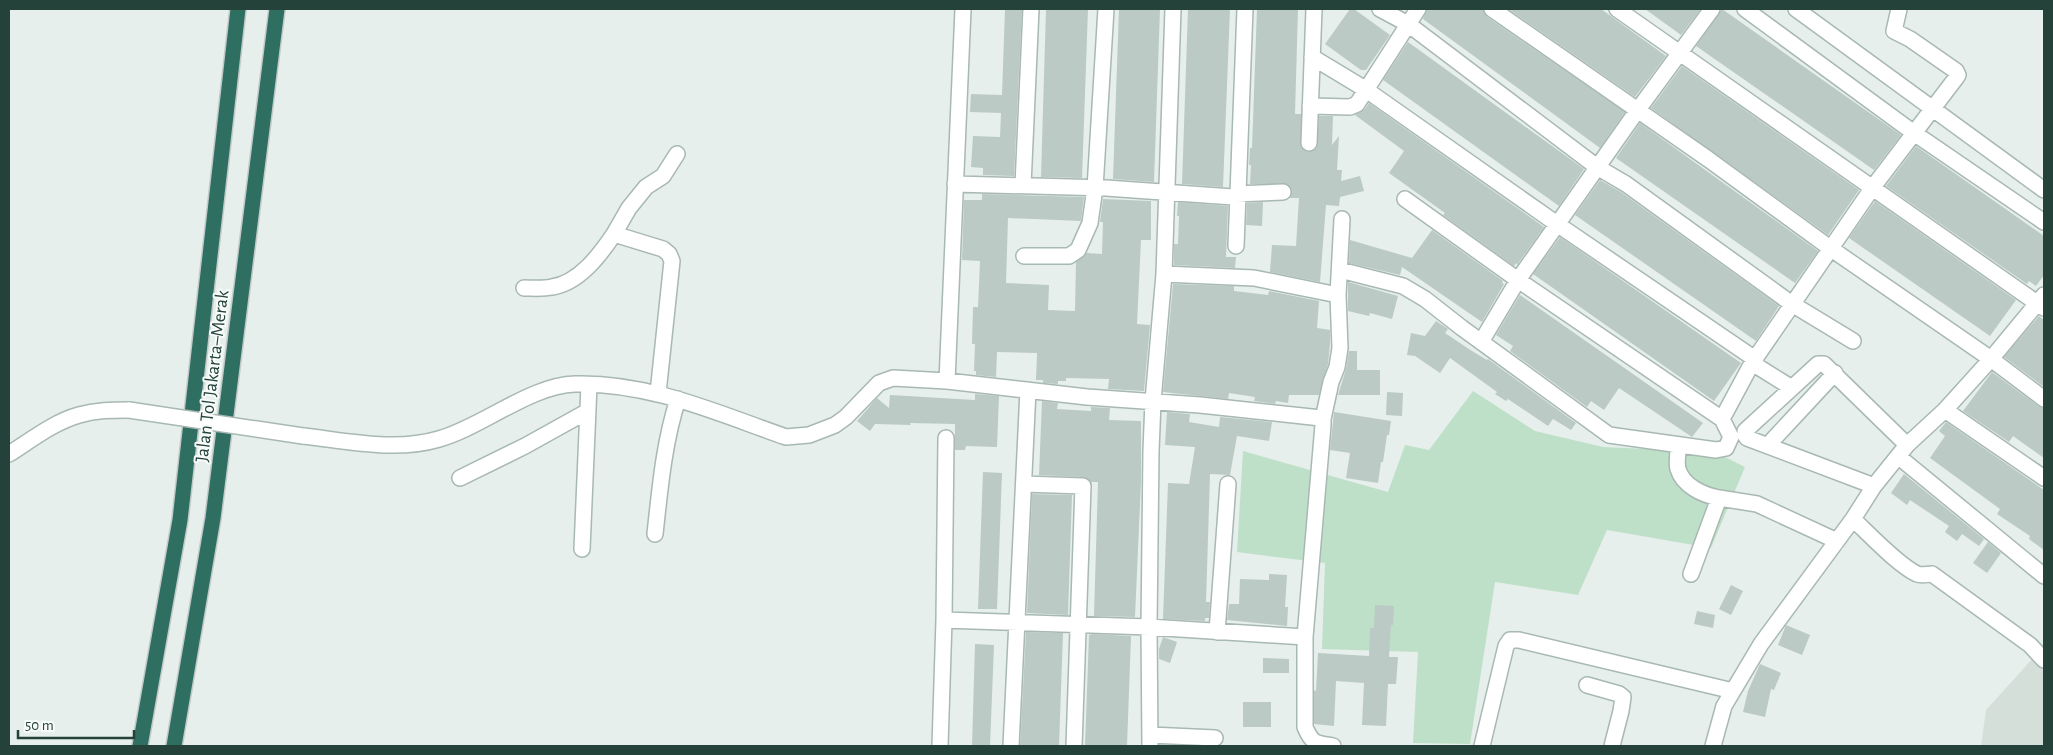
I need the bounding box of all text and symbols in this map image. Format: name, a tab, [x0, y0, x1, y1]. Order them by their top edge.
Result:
street label: Jalan Tol Jakarta–Merak	[193, 289, 233, 463]
scale bar	[18, 708, 134, 740]
text: 50 m	[25, 718, 54, 733]

